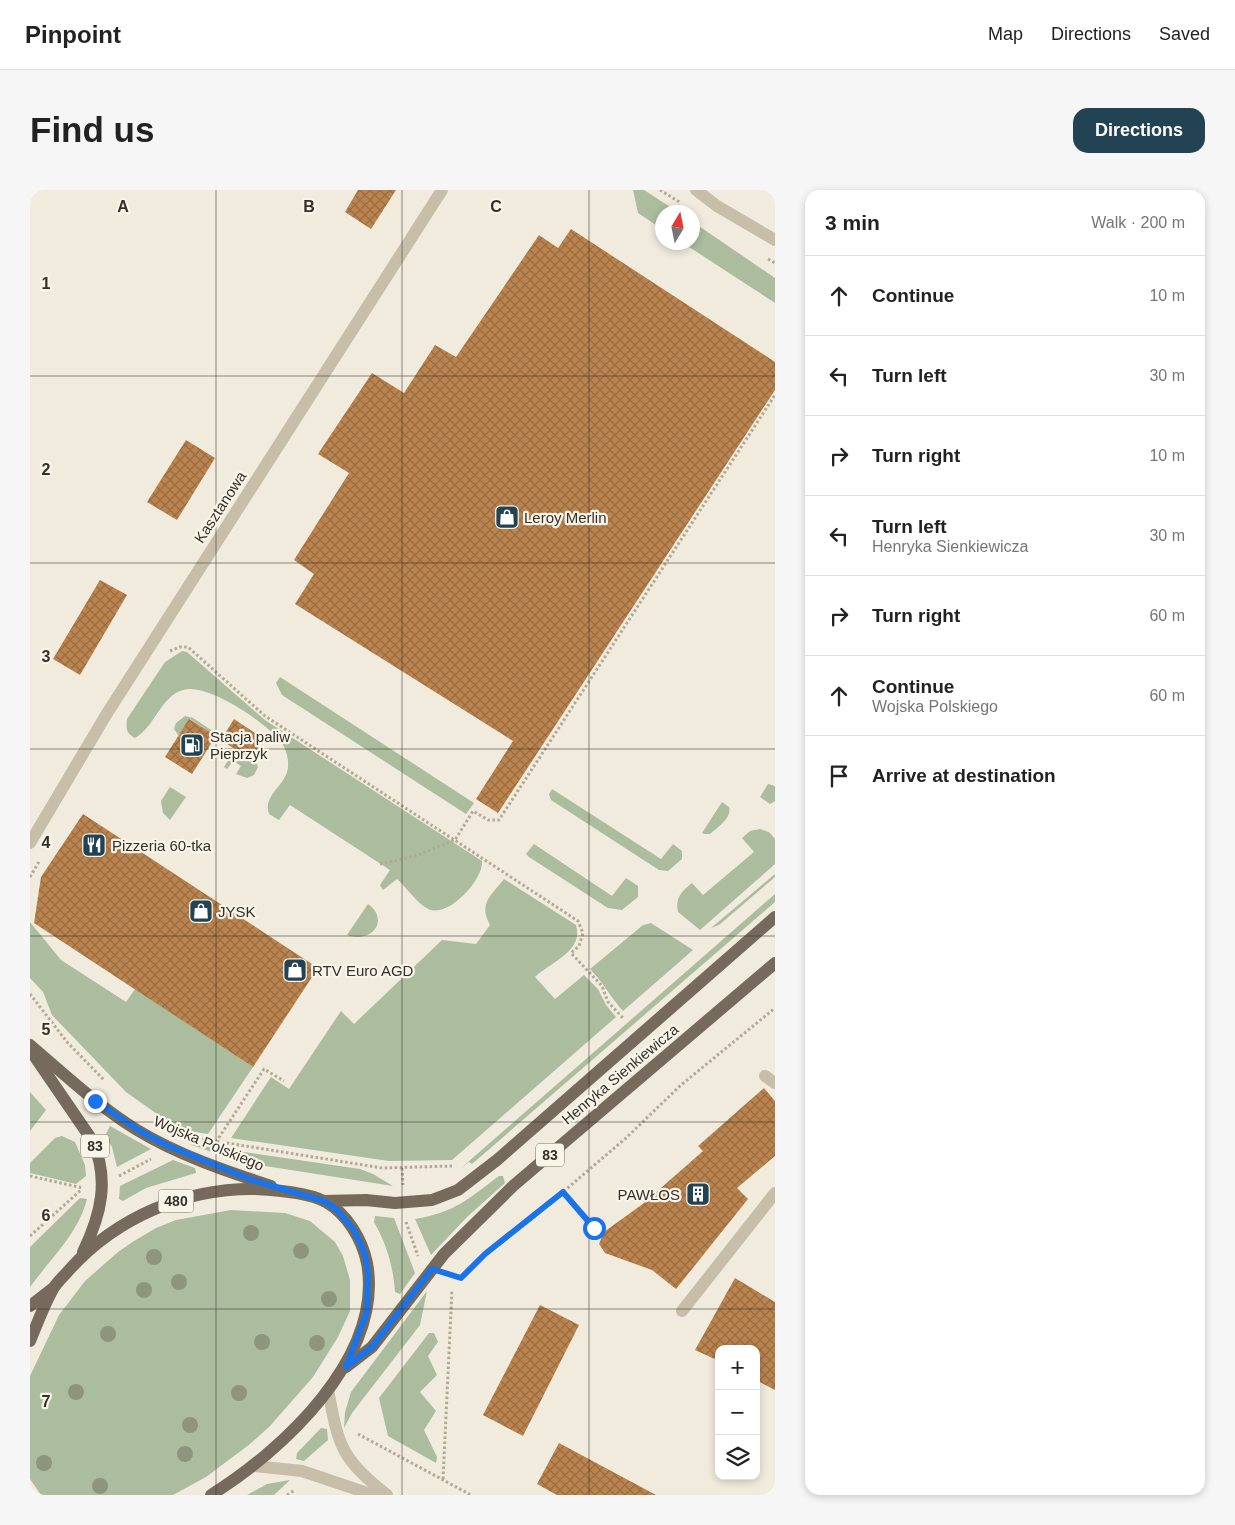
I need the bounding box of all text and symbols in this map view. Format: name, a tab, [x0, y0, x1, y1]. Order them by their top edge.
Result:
text: Pinpoint	[25, 21, 121, 48]
text: Map	[988, 24, 1023, 44]
text: Directions	[1051, 24, 1131, 44]
text: Saved	[1159, 24, 1210, 44]
button: Directions	[1073, 108, 1205, 153]
text: Find us	[30, 110, 154, 149]
text: A	[117, 198, 129, 215]
text: B	[303, 198, 315, 215]
text: C	[490, 198, 502, 215]
north arrow	[655, 205, 700, 250]
text: 3 min	[825, 211, 880, 234]
text: Walk · 200 m	[1091, 214, 1185, 231]
text: 1	[42, 275, 51, 292]
icon: ahead	[825, 282, 853, 310]
text: Continue	[872, 285, 954, 306]
text: 10 m	[1149, 287, 1185, 304]
icon: left	[825, 362, 853, 390]
text: Turn left	[872, 365, 947, 386]
text: 30 m	[1149, 367, 1185, 384]
icon: right	[825, 442, 853, 470]
text: Turn right	[872, 445, 960, 466]
text: 10 m	[1149, 447, 1185, 464]
text: 2	[42, 461, 51, 478]
street label: Kasztanowa	[191, 468, 250, 546]
shop icon: Leroy Merlin	[494, 504, 520, 530]
place label: Leroy Merlin	[524, 509, 607, 526]
text: Turn left	[872, 516, 947, 537]
icon: left	[825, 522, 853, 550]
text: 30 m	[1149, 527, 1185, 544]
text: Henryka Sienkiewicza	[872, 538, 1029, 555]
icon: right	[825, 602, 853, 630]
text: Turn right	[872, 605, 960, 626]
text: 60 m	[1149, 607, 1185, 624]
text: 3	[42, 648, 51, 665]
text: Continue	[872, 676, 954, 697]
icon: ahead	[825, 682, 853, 710]
text: 60 m	[1149, 687, 1185, 704]
text: Wojska Polskiego	[872, 698, 998, 715]
place label: Stacja paliw Pieprzyk	[210, 728, 290, 762]
fuel station icon: Stacja paliw Pieprzyk	[179, 732, 205, 758]
icon: arrive	[825, 762, 853, 790]
text: Arrive at destination	[872, 765, 1056, 786]
restaurant icon: Pizzeria 60-tka	[81, 832, 107, 858]
text: 4	[42, 834, 51, 851]
place label: Pizzeria 60-tka	[112, 837, 212, 854]
shop icon: JYSK	[188, 898, 214, 924]
place label: JYSK	[218, 903, 256, 920]
shop icon: RTV Euro AGD	[282, 957, 308, 983]
place label: RTV Euro AGD	[312, 962, 414, 979]
street label: Henryka Sienkiewicza	[558, 1020, 682, 1128]
text: 5	[42, 1021, 51, 1038]
route end	[84, 1090, 107, 1113]
street label: Wojska Polskiego	[151, 1112, 267, 1174]
road number: 83	[81, 1134, 109, 1158]
road number: 83	[536, 1144, 564, 1166]
building icon: PAWŁOS	[685, 1181, 711, 1207]
place label: PAWŁOS	[617, 1186, 680, 1203]
road number: 480	[158, 1189, 194, 1212]
text: 6	[42, 1207, 51, 1224]
route start	[583, 1217, 606, 1240]
map controls	[715, 1345, 760, 1480]
button: +	[715, 1345, 760, 1390]
button: −	[715, 1390, 760, 1435]
text: 7	[42, 1393, 51, 1410]
button: layers	[715, 1435, 760, 1480]

